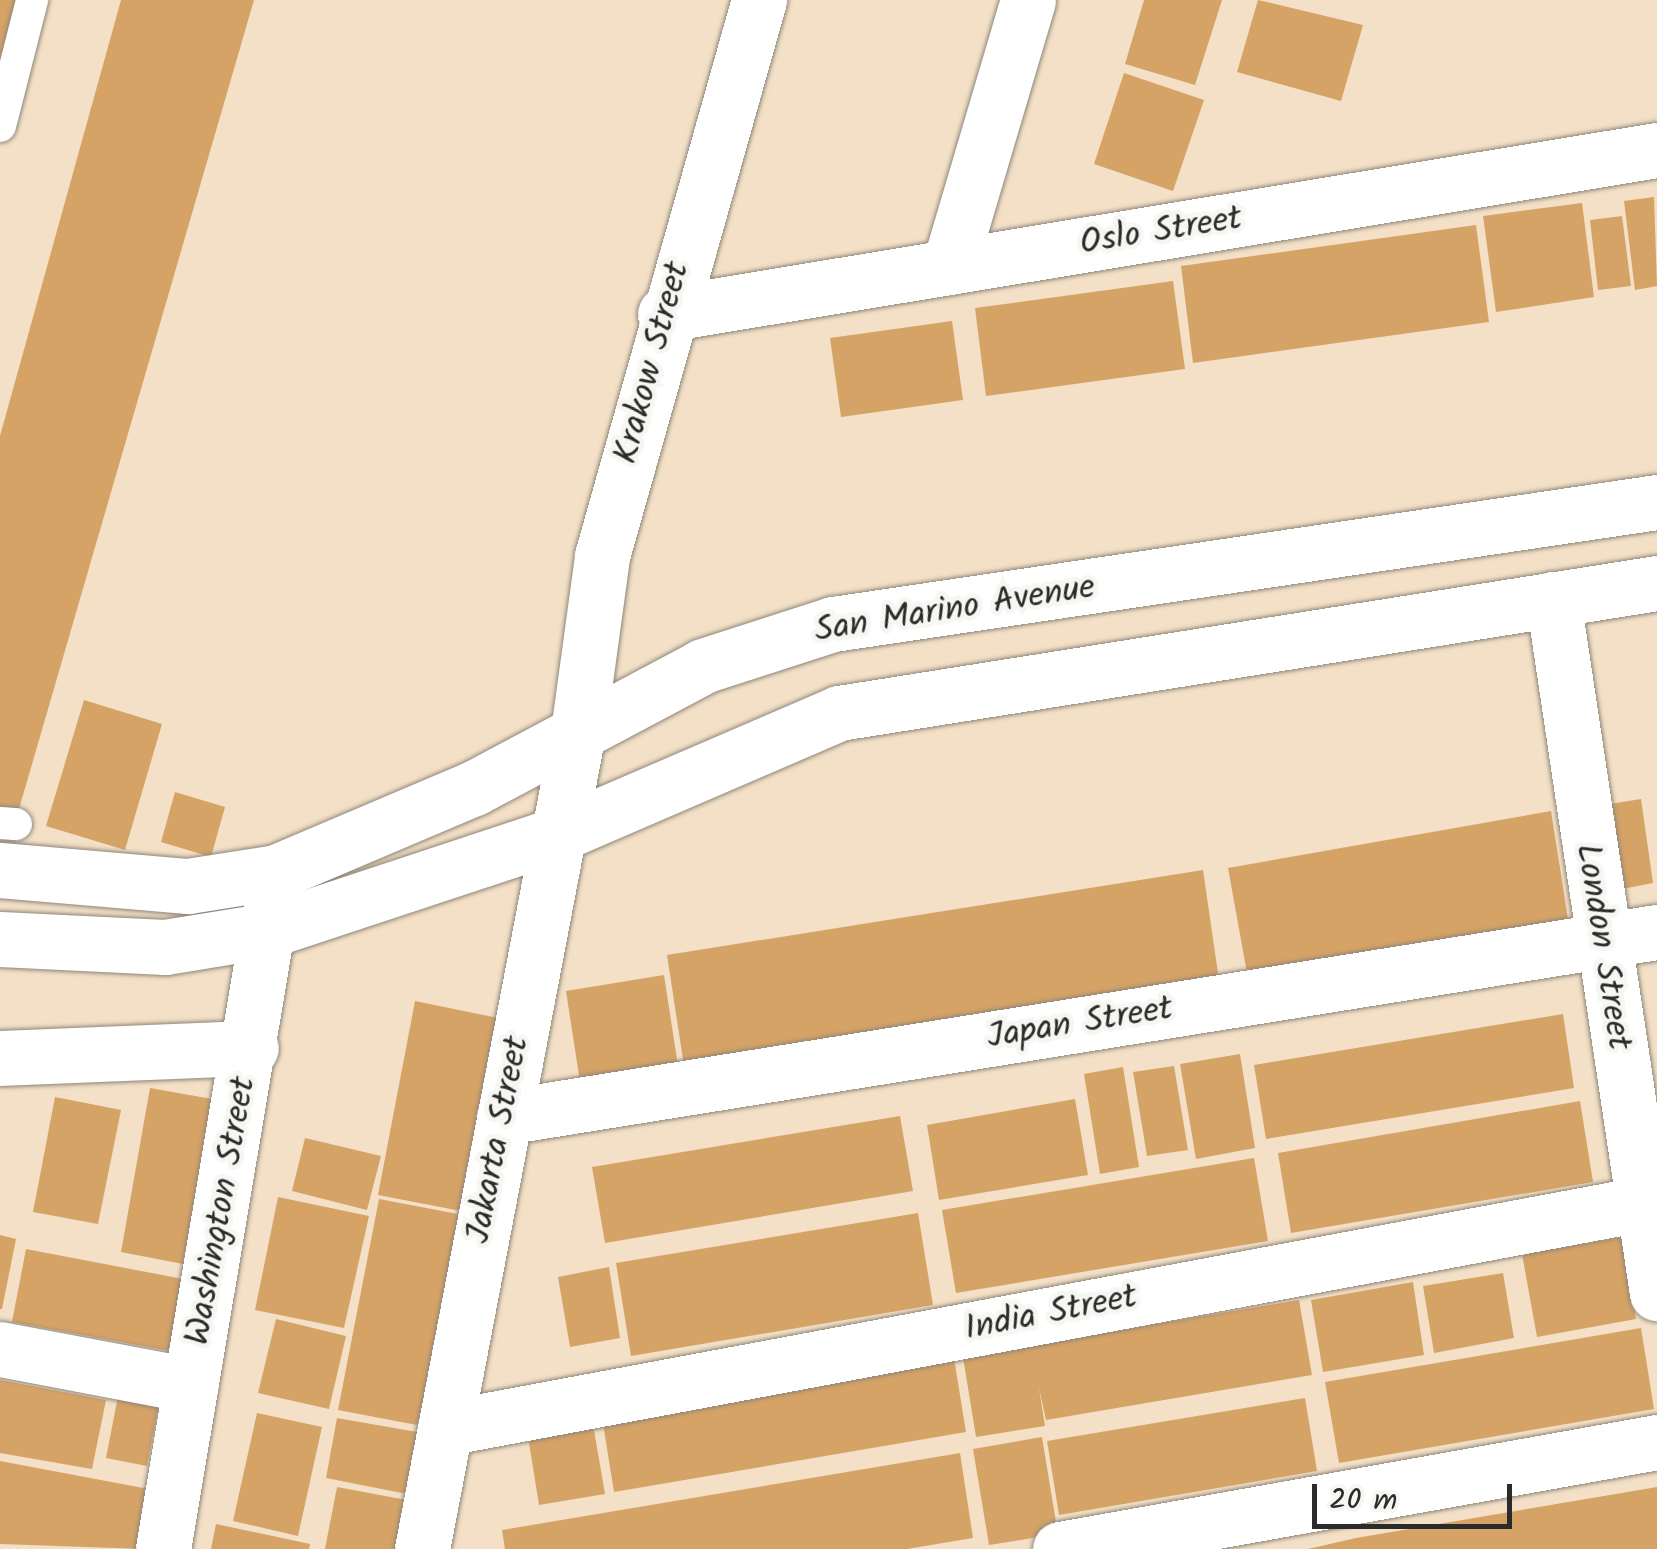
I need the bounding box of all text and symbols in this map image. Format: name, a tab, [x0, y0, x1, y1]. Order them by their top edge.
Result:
street label: Oslo Street	[1077, 198, 1245, 266]
street label: Krakow Street	[606, 257, 700, 469]
street label: San Marino Avenue	[812, 567, 1098, 653]
street label: London Street	[1565, 841, 1639, 1053]
street label: Japan Street	[984, 989, 1176, 1059]
street label: Jakarta Street	[458, 1033, 540, 1247]
street label: Washington Street	[178, 1073, 266, 1349]
street label: India Street	[961, 1277, 1141, 1351]
scale bar	[1317, 1464, 1517, 1526]
text: 20 m	[1329, 1477, 1397, 1525]

